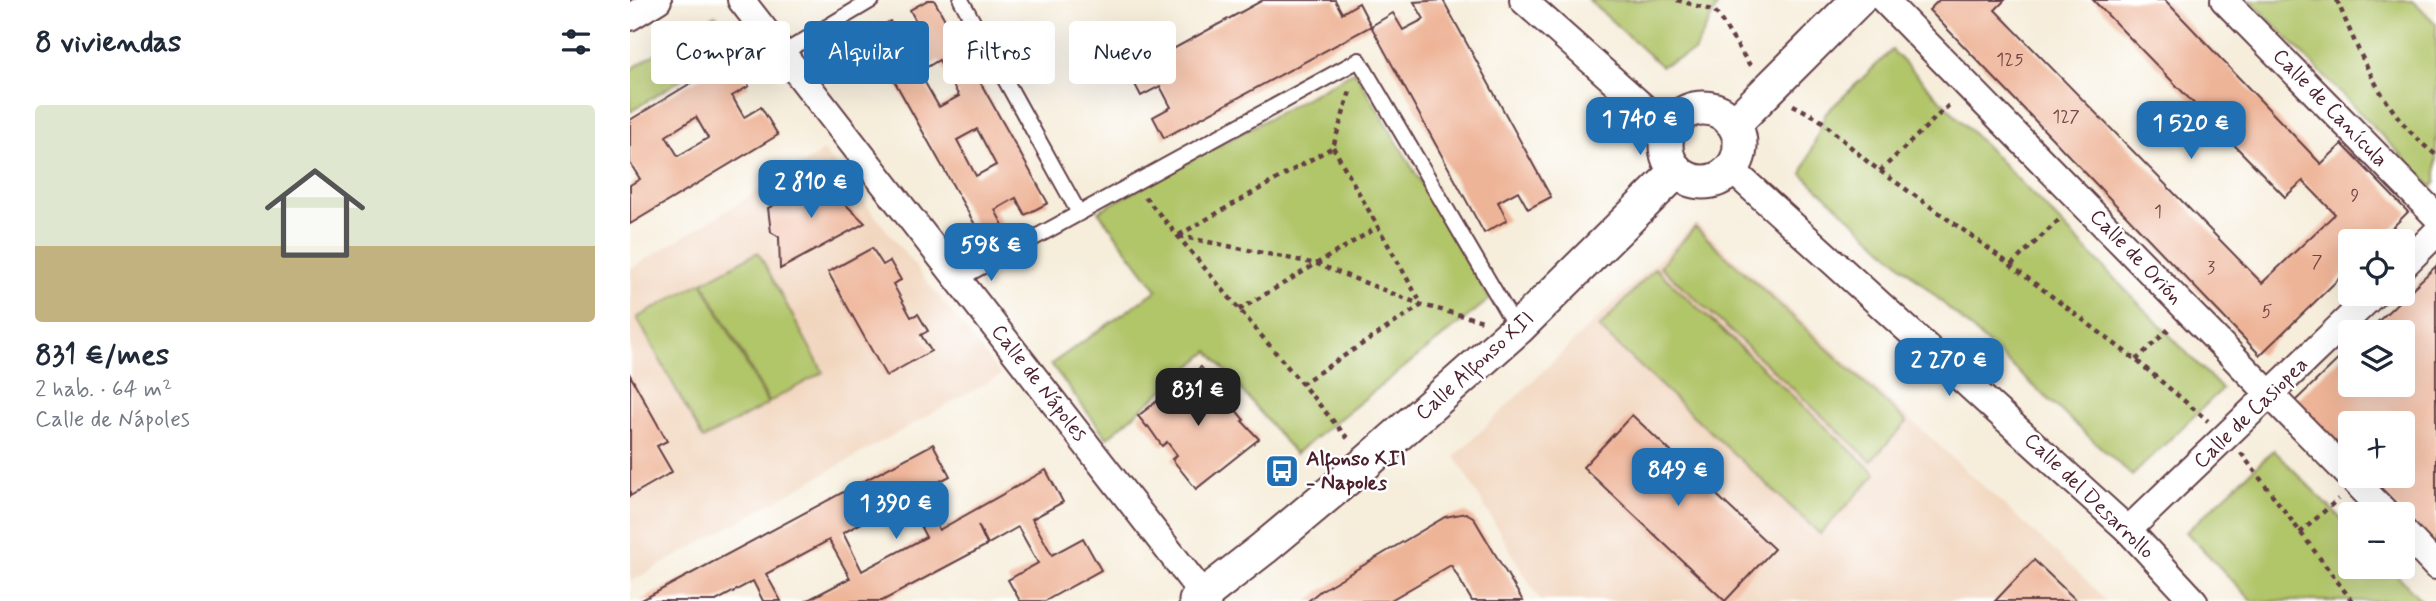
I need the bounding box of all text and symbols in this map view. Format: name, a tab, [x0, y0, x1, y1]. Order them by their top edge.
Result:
chip: Comprar	[651, 21, 790, 84]
chip: Alquilar	[804, 21, 929, 84]
chip: Filtros	[943, 21, 1055, 84]
chip: Nuevo	[1069, 21, 1176, 84]
text: 8 viviendas	[35, 23, 182, 62]
icon: filters	[557, 23, 595, 61]
street label: Calle de Canícula	[2266, 43, 2394, 173]
house number: 125	[1996, 48, 2024, 72]
pin: 1 740 €	[1575, 97, 1705, 157]
pin: 1 520 €	[2126, 102, 2256, 161]
text: 1 740 €	[1602, 105, 1678, 135]
house number: 127	[2052, 105, 2080, 129]
text: 1 520 €	[2153, 109, 2229, 139]
icon: home	[252, 150, 378, 276]
pin: 2 810 €	[746, 160, 876, 220]
text: 2 810 €	[774, 168, 848, 198]
house number: 9	[2351, 184, 2360, 208]
house number: 1	[2154, 200, 2162, 224]
street label: Calle de Orión	[2083, 203, 2189, 311]
pin: 598 €	[942, 224, 1040, 283]
map controls	[2338, 229, 2415, 579]
button: locate	[2338, 229, 2415, 306]
text: 598 €	[960, 231, 1022, 261]
house number: 7	[2312, 250, 2323, 274]
house number: 3	[2207, 256, 2215, 280]
house number: 5	[2262, 300, 2273, 324]
street label: Calle Alfonso XII	[1410, 305, 1542, 428]
street label: Calle de Nápoles	[984, 319, 1094, 447]
button: layers	[2338, 320, 2415, 397]
text: 831 €/mes	[35, 336, 169, 375]
pin: 2 270 €	[1884, 338, 2014, 398]
text: 2 270 €	[1911, 346, 1987, 376]
street label: Calle de Casiopea	[2188, 351, 2314, 475]
pin: 831 €	[1149, 368, 1247, 428]
text: 2 hab. · 64 m²	[35, 375, 172, 405]
text: 831 €	[1172, 376, 1224, 406]
text: Calle de Nápoles	[35, 405, 190, 435]
button: +	[2338, 411, 2415, 488]
street label: Calle del Desarrollo	[2018, 427, 2160, 565]
place label: Alfonso XII - Napoles	[1306, 445, 1406, 497]
pin: 849 €	[1629, 448, 1727, 508]
bus stop icon: Alfonso XII - Napoles	[1263, 452, 1301, 490]
text: 849 €	[1648, 456, 1708, 486]
pin: 1 390 €	[831, 482, 961, 541]
text: 1 390 €	[860, 489, 932, 519]
button: −	[2338, 502, 2415, 579]

